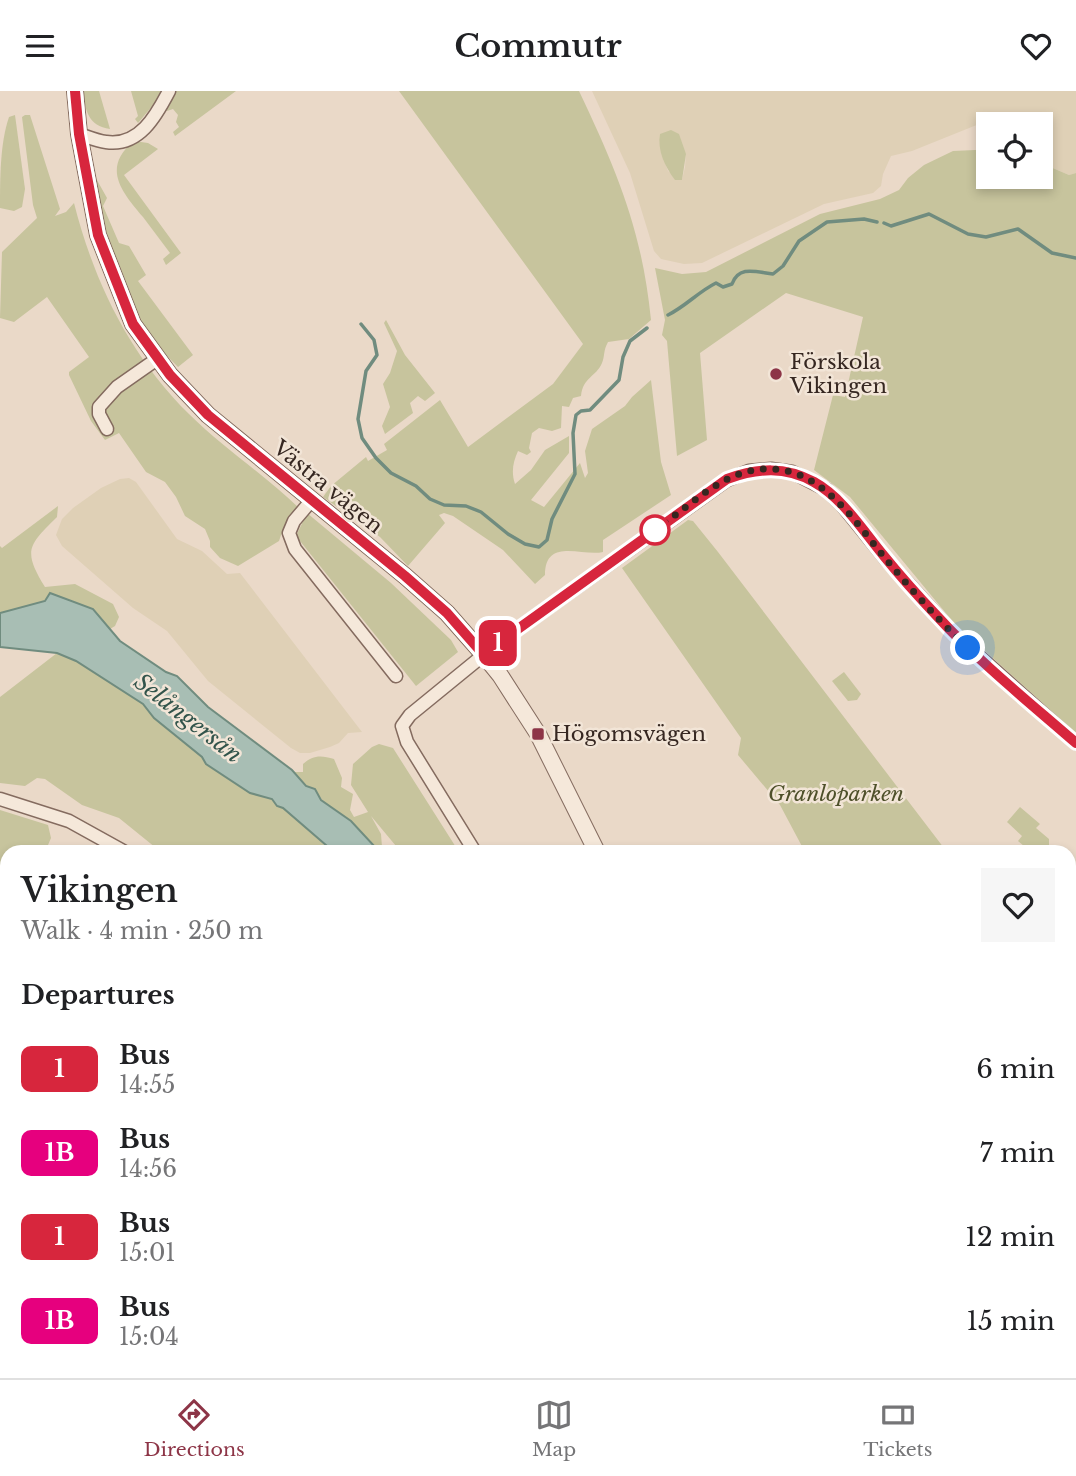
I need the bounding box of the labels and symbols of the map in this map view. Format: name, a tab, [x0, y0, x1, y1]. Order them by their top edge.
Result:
place label: Förskola Vikingen	[789, 349, 887, 399]
marker: Förskola Vikingen	[768, 366, 784, 382]
street label: Västra vägen	[267, 434, 388, 539]
unlabelled marker	[640, 515, 670, 545]
line badge: 1	[475, 620, 521, 666]
your location	[950, 630, 985, 665]
water label: Selångersån	[129, 667, 247, 769]
place label: Högomsvägen	[552, 721, 706, 747]
marker: Högomsvägen	[530, 726, 546, 742]
park label: Granloparken	[768, 781, 904, 807]

